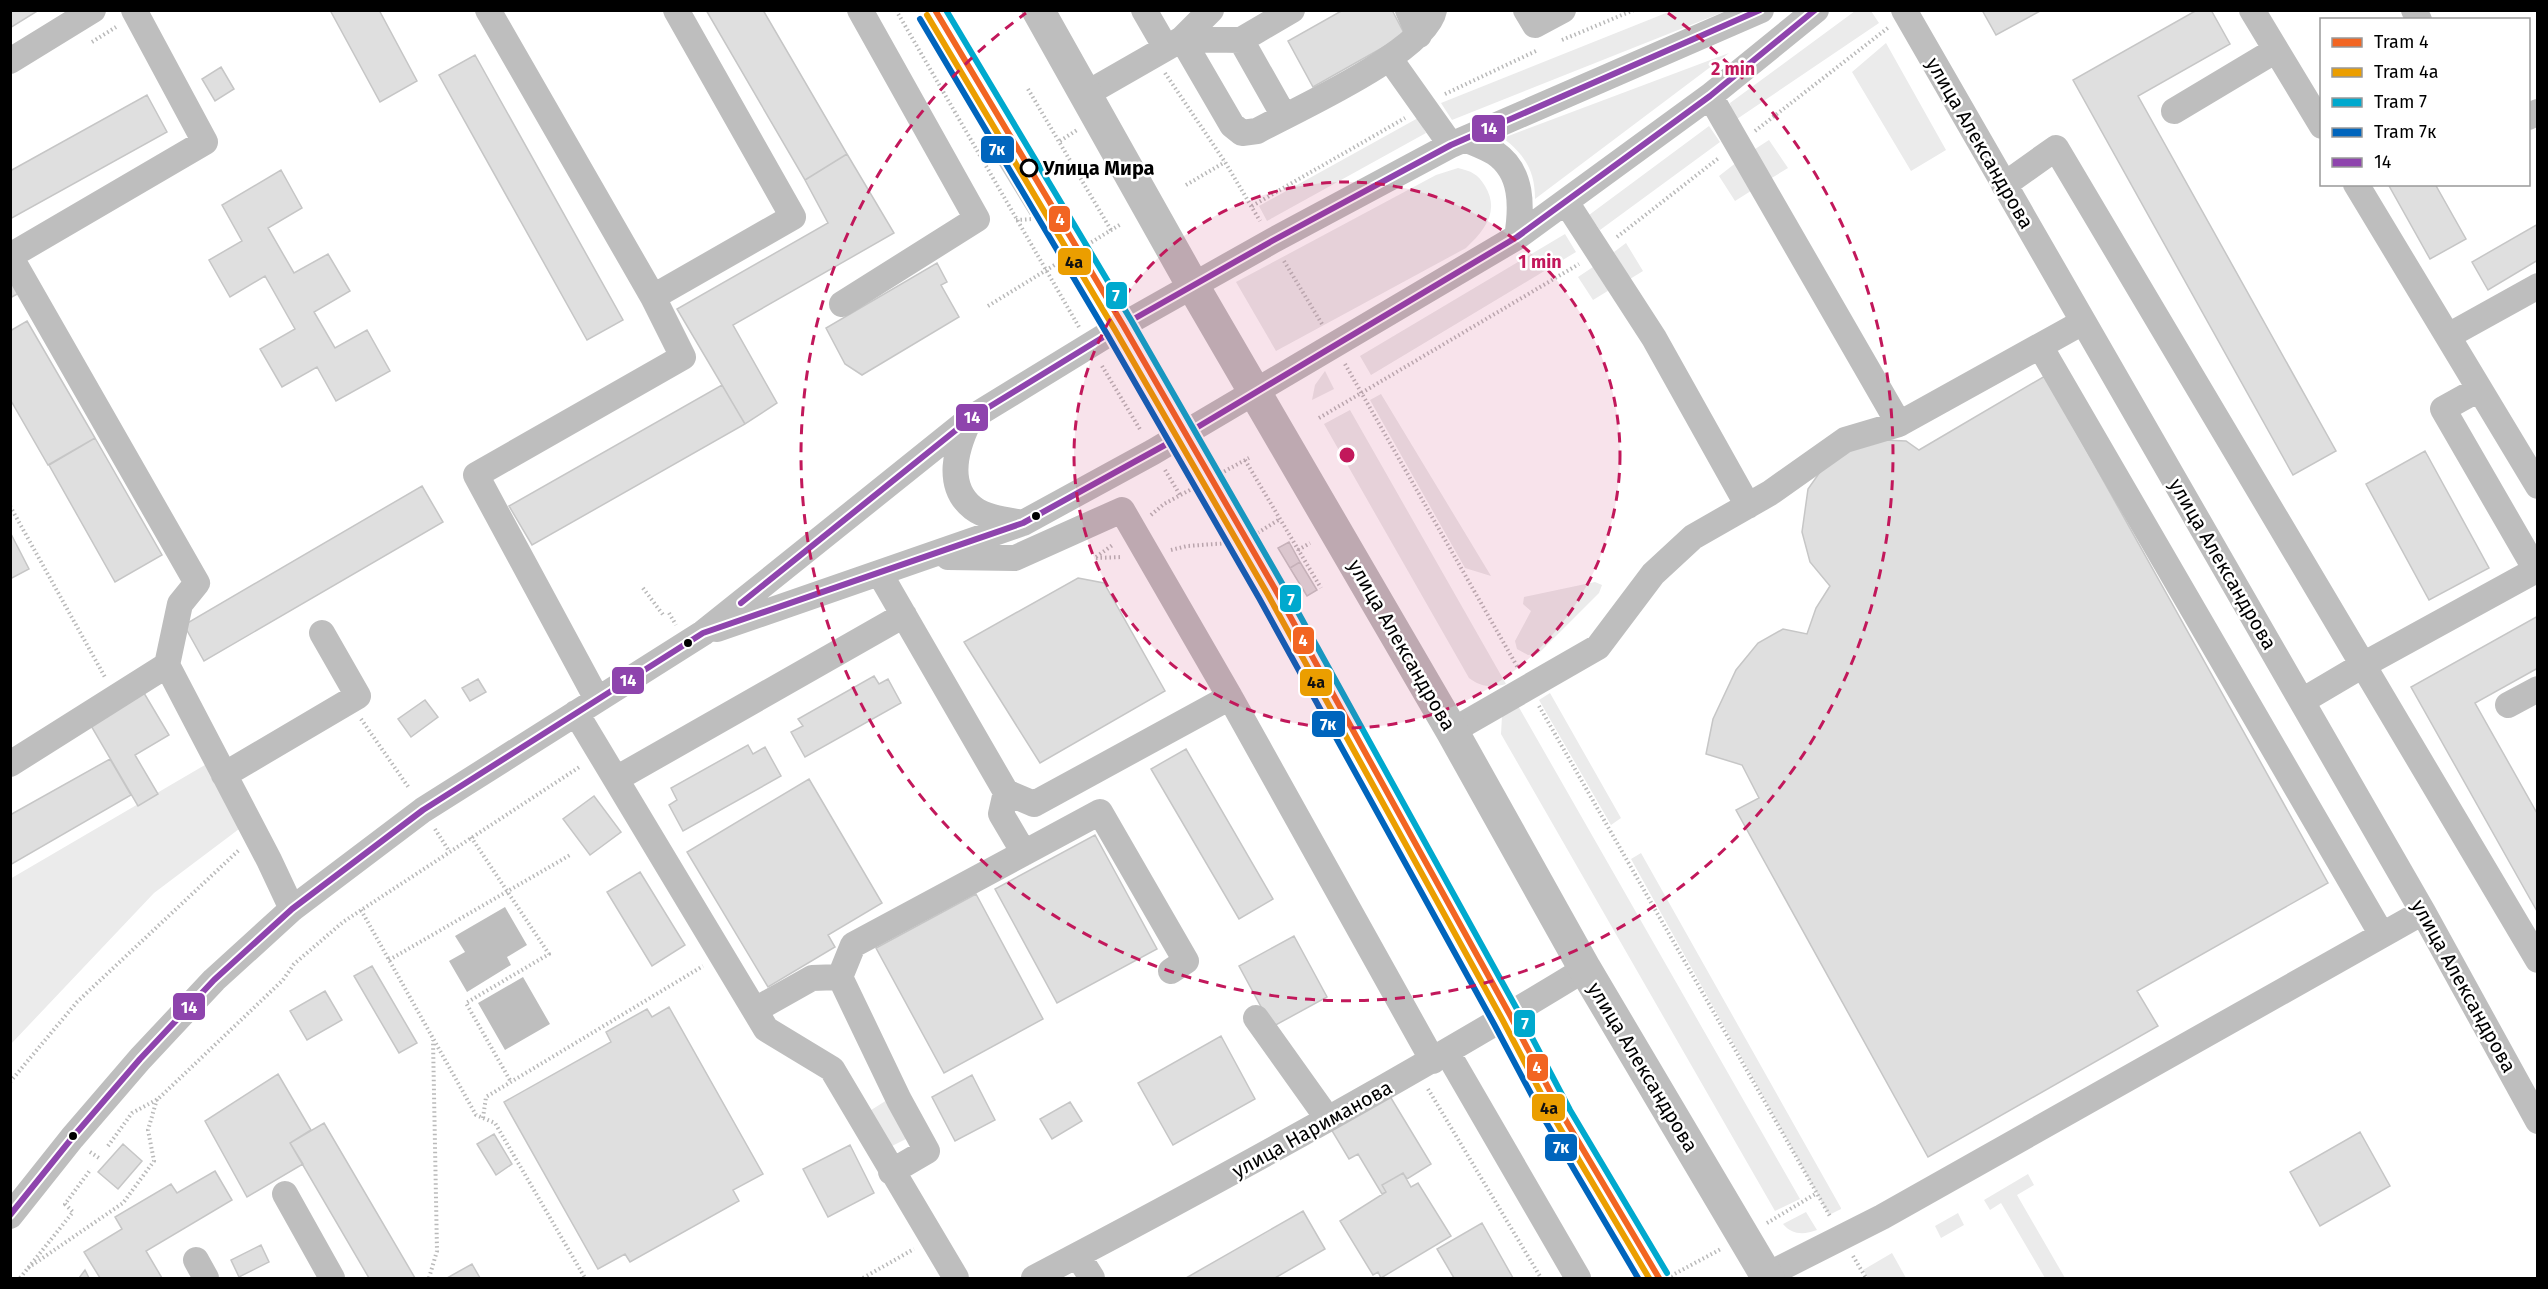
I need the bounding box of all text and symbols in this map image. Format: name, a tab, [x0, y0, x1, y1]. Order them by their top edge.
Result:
legend	[2320, 18, 2530, 186]
text: Tram 4	[2374, 31, 2429, 53]
street label: улица Александрова	[1921, 53, 2039, 233]
text: 2 min	[1711, 58, 1755, 80]
text: Tram 4а	[2374, 61, 2438, 83]
text: Tram 7	[2374, 91, 2427, 113]
line badge: 14	[1471, 114, 1506, 143]
text: 14	[1481, 119, 1497, 138]
text: Tram 7к	[2374, 121, 2437, 143]
line badge: 7к	[980, 135, 1015, 164]
text: 7к	[989, 140, 1005, 159]
text: 14	[2374, 151, 2392, 173]
place label: Улица Мира	[1042, 156, 1155, 180]
marker: Улица Мира	[1020, 159, 1038, 177]
line badge: 4	[1048, 205, 1071, 233]
text: 4	[1055, 210, 1065, 229]
line badge: 4а	[1057, 247, 1092, 276]
text: 1 min	[1518, 251, 1562, 273]
text: 4а	[1065, 253, 1083, 272]
line badge: 7	[1105, 281, 1128, 310]
text: 7	[1112, 286, 1120, 305]
line badge: 14	[955, 403, 989, 432]
text: 14	[964, 408, 980, 427]
centre of rings	[1337, 445, 1357, 465]
street label: улица Александрова	[2164, 474, 2282, 654]
unlabelled marker	[1030, 510, 1042, 522]
street label: улица Александрова	[1343, 555, 1461, 735]
line badge: 7	[1279, 584, 1302, 613]
text: 7	[1287, 590, 1295, 609]
line badge: 4	[1292, 626, 1315, 655]
text: 4	[1298, 631, 1308, 650]
unlabelled marker	[682, 637, 694, 649]
line badge: 14	[611, 666, 645, 695]
line badge: 4а	[1299, 668, 1333, 697]
text: 14	[620, 671, 636, 690]
text: 4а	[1307, 673, 1325, 692]
line badge: 7к	[1311, 710, 1346, 738]
text: 7к	[1320, 715, 1336, 734]
street label: улица Александрова	[2407, 895, 2521, 1077]
street label: улица Александрова	[1583, 978, 1703, 1156]
line badge: 14	[172, 992, 206, 1021]
text: 14	[181, 998, 197, 1017]
line badge: 7	[1513, 1009, 1536, 1038]
text: 7	[1521, 1014, 1529, 1033]
line badge: 4	[1526, 1053, 1549, 1082]
text: 4	[1532, 1058, 1542, 1077]
street label: улица Нариманова	[1228, 1075, 1396, 1183]
line badge: 4а	[1531, 1093, 1566, 1122]
text: 4а	[1540, 1099, 1558, 1118]
unlabelled marker	[67, 1130, 79, 1142]
line badge: 7к	[1544, 1133, 1578, 1162]
text: 7к	[1553, 1138, 1569, 1157]

